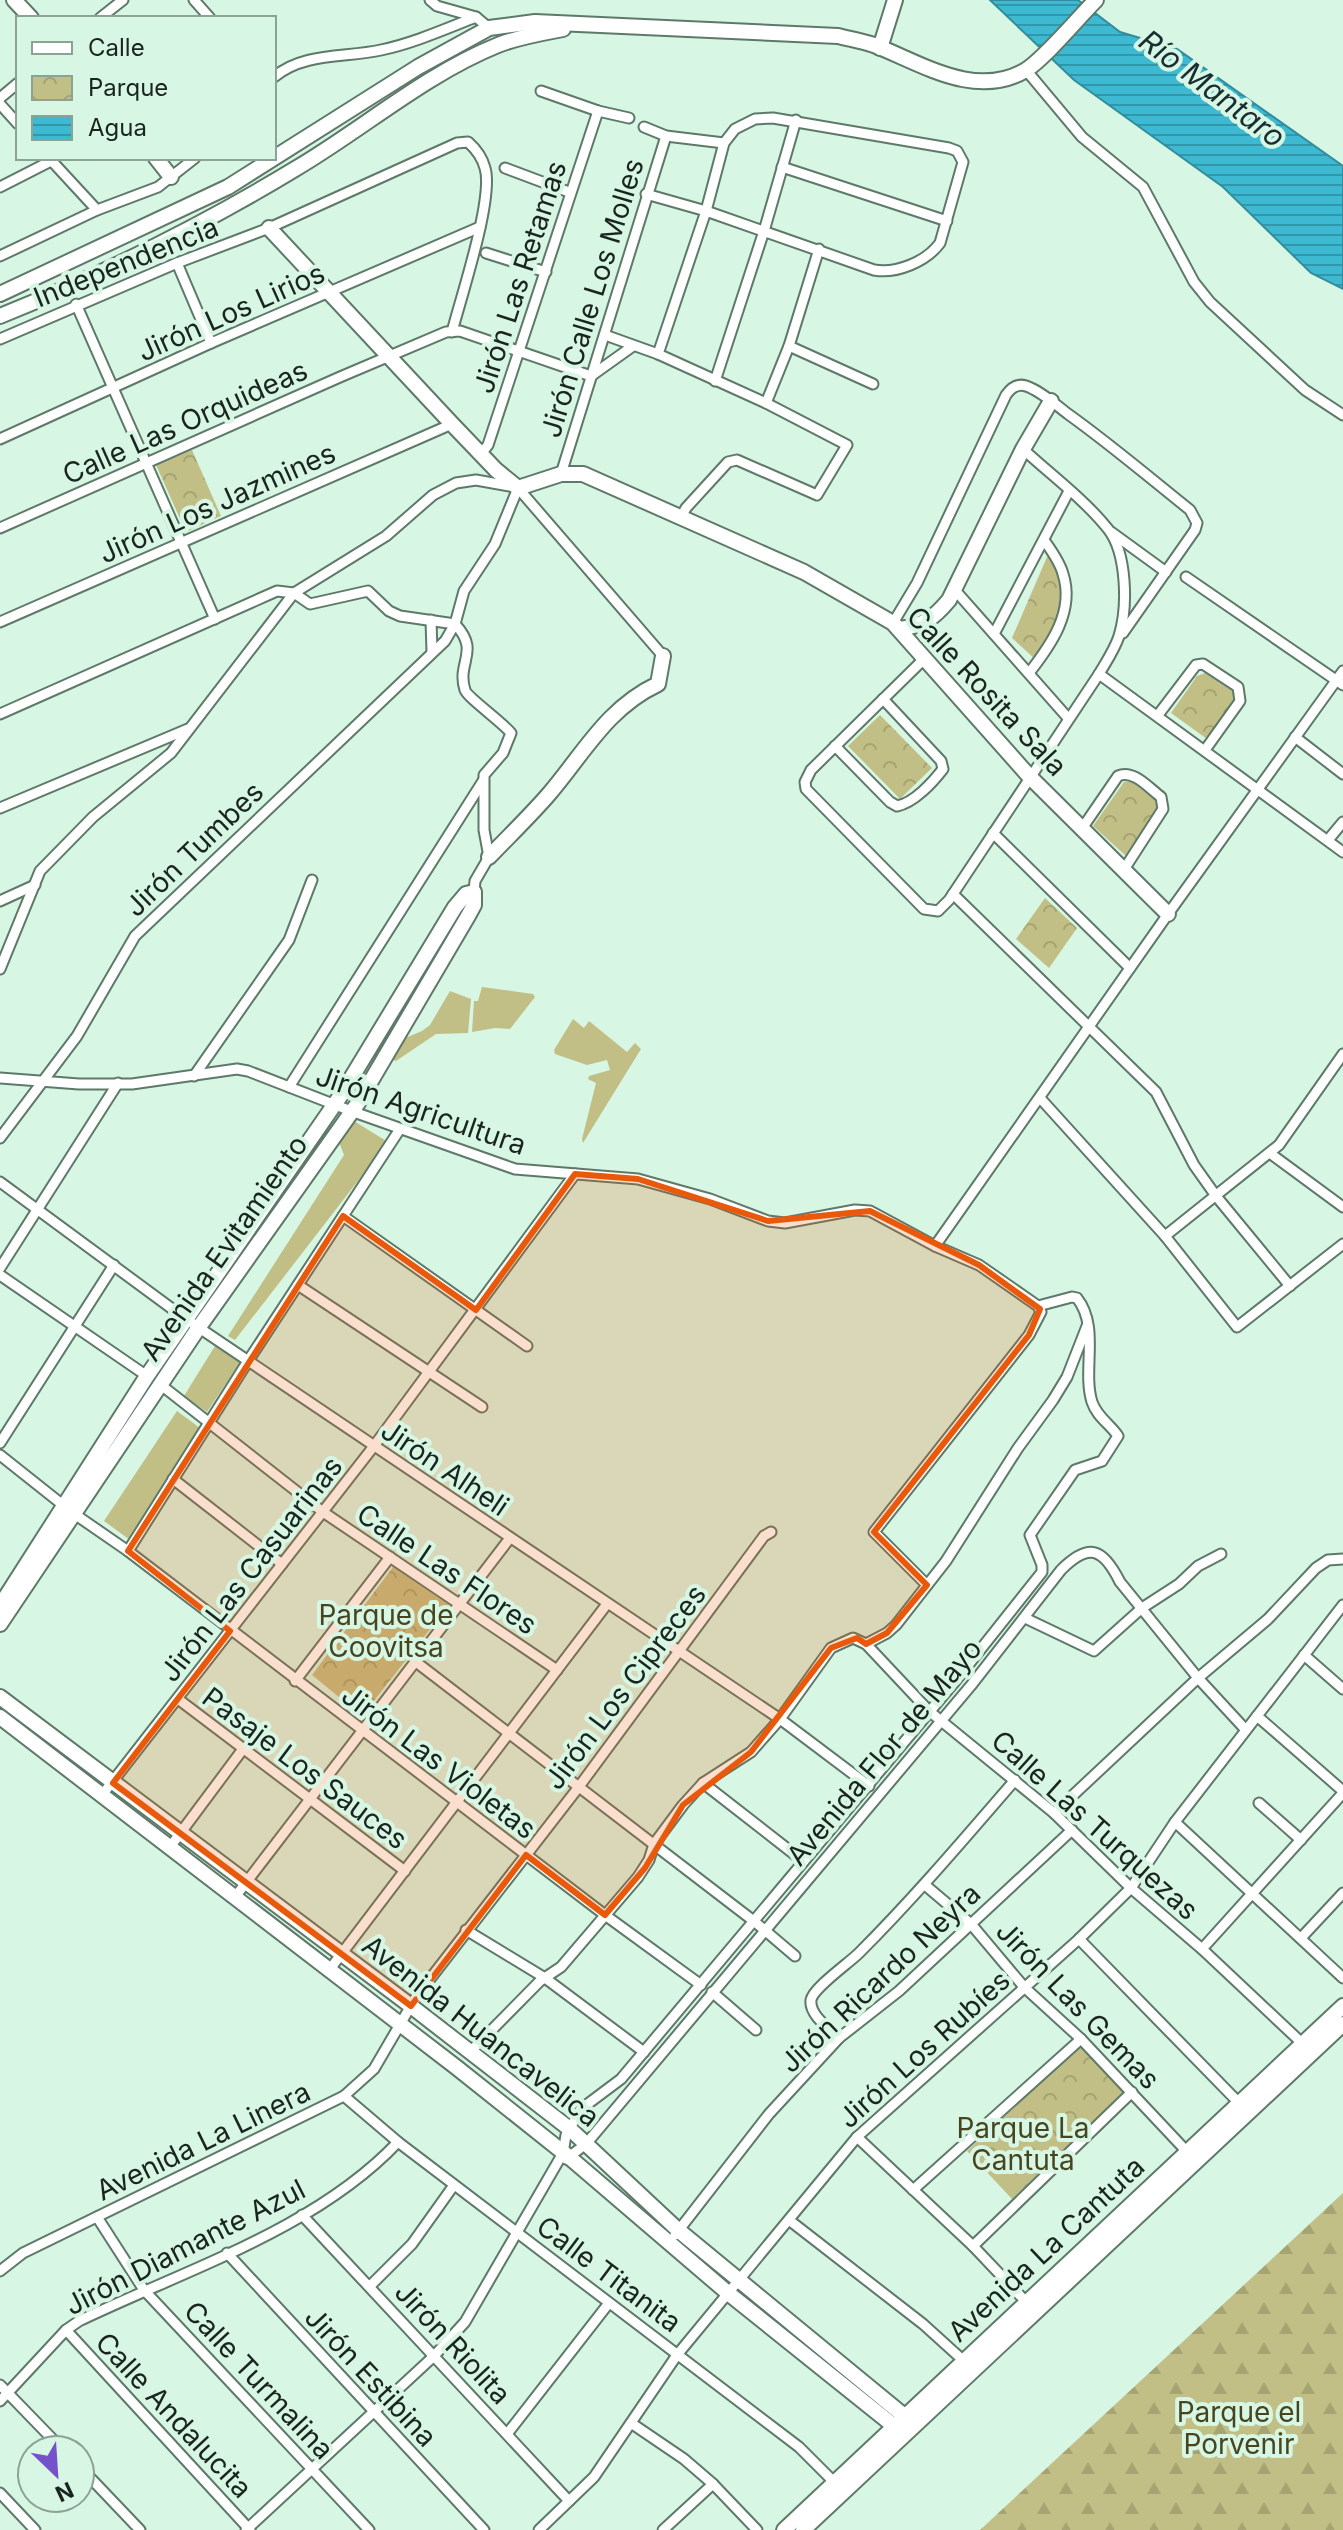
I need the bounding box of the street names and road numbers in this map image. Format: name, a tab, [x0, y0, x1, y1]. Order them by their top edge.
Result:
street label: Jirón Calle Los Molles	[533, 154, 651, 442]
street label: Jirón Las Retamas	[466, 157, 574, 397]
street label: Independencia	[29, 210, 223, 314]
street label: Jirón Los Lirios	[132, 256, 330, 368]
street label: Calle Las Orquideas	[57, 353, 313, 491]
street label: Jirón Los Jazmines	[93, 436, 341, 570]
street label: Calle Rosita Sala	[900, 599, 1074, 783]
street label: Jirón Tumbes	[118, 774, 270, 924]
street label: Jirón Agricultura	[311, 1058, 531, 1162]
street label: Avenida Evitamiento	[133, 1129, 315, 1367]
street label: Jirón Alheli	[375, 1413, 515, 1523]
street label: Jirón Las Casuarinas	[153, 1450, 349, 1688]
street label: Calle Las Flores	[351, 1496, 543, 1642]
street label: Jirón Los Cipreces	[537, 1578, 713, 1796]
street label: Avenida Flor de Mayo	[779, 1632, 989, 1872]
street label: Jirón Las Violetas	[335, 1678, 543, 1846]
street label: Pasaje Los Sauces	[196, 1680, 414, 1856]
street label: Calle Las Turquezas	[985, 1723, 1205, 1927]
street label: Jirón Ricardo Neyra	[773, 1876, 987, 2080]
street label: Jirón Las Gemas	[989, 1914, 1167, 2096]
street label: Avenida Huancavelica	[356, 1928, 606, 2134]
street label: Jirón Los Rubíes	[831, 1963, 1017, 2135]
street label: Avenida La Linera	[90, 2074, 316, 2208]
street label: Avenida La Cantuta	[941, 2149, 1151, 2349]
street label: Jirón Diamante Azul	[59, 2172, 311, 2322]
street label: Calle Titanita	[530, 2209, 688, 2339]
street label: Jirón Riolita	[388, 2275, 518, 2411]
street label: Calle Turmalina	[177, 2294, 341, 2466]
street label: Jirón Estibina	[298, 2300, 444, 2454]
street label: Calle Andalucita	[89, 2325, 259, 2505]

